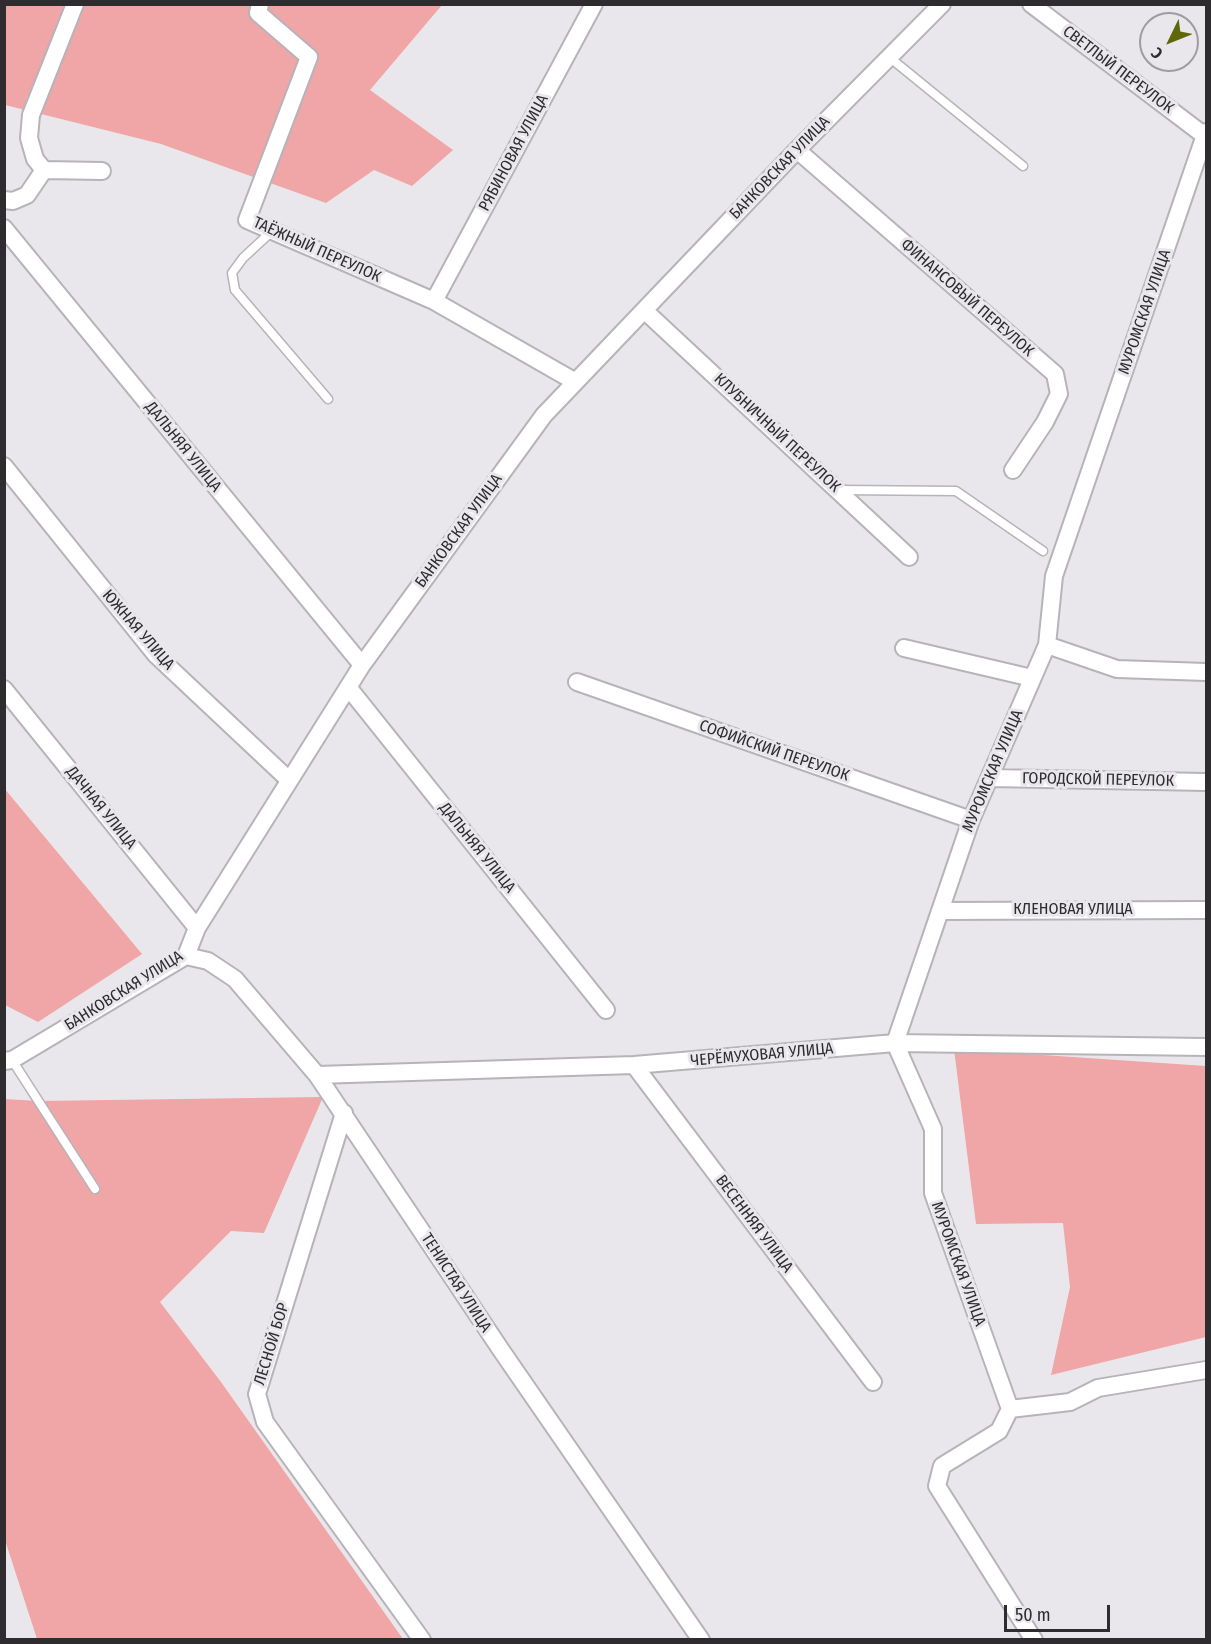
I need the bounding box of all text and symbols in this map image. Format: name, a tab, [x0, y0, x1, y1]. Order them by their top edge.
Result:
north arrow	[1139, 12, 1199, 72]
street label: СВЕТЛЫЙ ПЕРЕУЛОК	[1059, 22, 1177, 118]
street label: РЯБИНОВАЯ УЛИЦА	[475, 91, 553, 215]
street label: БАНКОВСКАЯ УЛИЦА	[726, 113, 834, 223]
street label: ТАЁЖНЫЙ ПЕРЕУЛОК	[250, 213, 384, 287]
street label: ФИНАНСОВЫЙ ПЕРЕУЛОК	[897, 235, 1037, 361]
street label: МУРОМСКАЯ УЛИЦА	[1115, 247, 1175, 377]
street label: КЛУБНИЧНЫЙ ПЕРЕУЛОК	[710, 369, 844, 497]
street label: ДАЛЬНЯЯ УЛИЦА	[141, 398, 225, 496]
street label: БАНКОВСКАЯ УЛИЦА	[411, 470, 507, 592]
street label: ЮЖНАЯ УЛИЦА	[98, 586, 178, 674]
street label: МУРОМСКАЯ УЛИЦА	[959, 707, 1027, 835]
street label: СОФИЙСКИЙ ПЕРЕУЛОК	[696, 716, 852, 786]
street label: ДАЧНАЯ УЛИЦА	[62, 763, 140, 853]
street label: ГОРОДСКОЙ ПЕРЕУЛОК	[1022, 769, 1174, 791]
street label: ДАЛЬНЯЯ УЛИЦА	[435, 799, 519, 897]
street label: КЛЕНОВАЯ УЛИЦА	[1013, 900, 1133, 920]
street label: БАНКОВСКАЯ УЛИЦА	[61, 947, 187, 1035]
street label: ЧЕРЁМУХОВАЯ УЛИЦА	[690, 1039, 834, 1071]
street label: ВЕСЕННЯЯ УЛИЦА	[711, 1171, 797, 1277]
street label: МУРОМСКАЯ УЛИЦА	[927, 1199, 989, 1329]
street label: ТЕНИСТАЯ УЛИЦА	[417, 1230, 495, 1336]
street label: ЛЕСНОЙ БОР	[250, 1301, 294, 1387]
scale bar	[1007, 1593, 1114, 1631]
text: 50 m	[1015, 1604, 1051, 1626]

